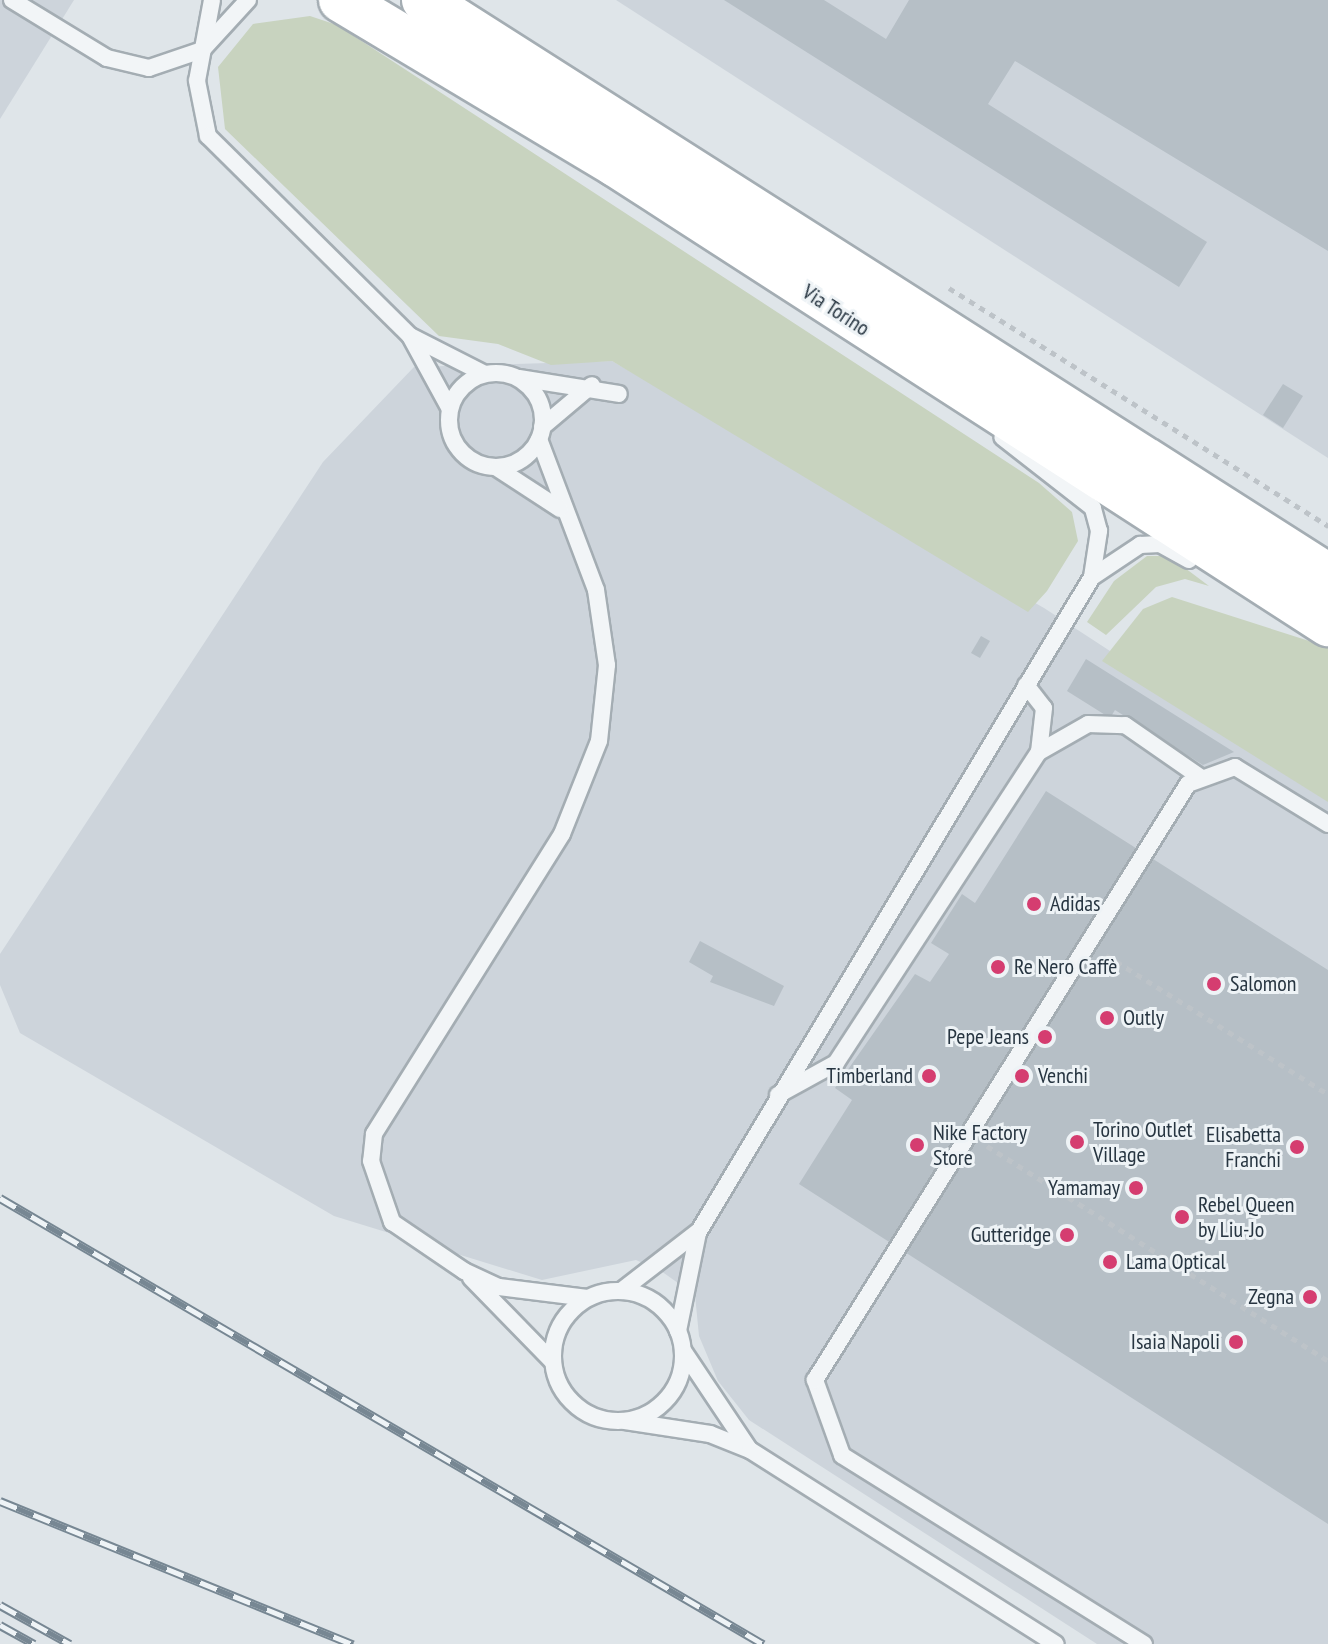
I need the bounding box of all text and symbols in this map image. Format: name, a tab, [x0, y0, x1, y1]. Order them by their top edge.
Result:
street label: Via Torino	[797, 278, 875, 342]
place label: Adidas	[1050, 891, 1100, 917]
marker: Adidas	[1025, 895, 1043, 913]
place label: Re Nero Caffè	[1014, 954, 1117, 980]
marker: Re Nero Caffè	[989, 958, 1007, 976]
place label: Salomon	[1230, 971, 1296, 997]
marker: Salomon	[1205, 975, 1223, 993]
place label: Outly	[1123, 1005, 1164, 1031]
marker: Outly	[1098, 1009, 1116, 1027]
place label: Pepe Jeans	[947, 1024, 1029, 1050]
marker: Pepe Jeans	[1036, 1028, 1054, 1046]
place label: Timberland	[826, 1063, 913, 1089]
place label: Venchi	[1038, 1063, 1088, 1089]
marker: Timberland	[920, 1067, 938, 1085]
marker: Venchi	[1013, 1067, 1031, 1085]
place label: Torino Outlet Village	[1093, 1116, 1193, 1168]
place label: Nike Factory Store	[933, 1119, 1027, 1170]
place label: Elisabetta Franchi	[1206, 1121, 1281, 1172]
marker: Torino Outlet Village	[1068, 1133, 1086, 1151]
marker: Nike Factory Store	[908, 1136, 926, 1154]
marker: Elisabetta Franchi	[1288, 1138, 1306, 1156]
place label: Yamamay	[1048, 1175, 1120, 1201]
marker: Yamamay	[1127, 1179, 1145, 1197]
place label: Rebel Queen by Liu-Jo	[1198, 1191, 1294, 1242]
marker: Rebel Queen by Liu-Jo	[1173, 1208, 1191, 1226]
place label: Gutteridge	[971, 1222, 1051, 1248]
marker: Gutteridge	[1058, 1226, 1076, 1244]
place label: Lama Optical	[1126, 1249, 1226, 1275]
marker: Lama Optical	[1101, 1253, 1119, 1271]
place label: Zegna	[1248, 1284, 1294, 1310]
marker: Zegna	[1301, 1288, 1319, 1306]
place label: Isaia Napoli	[1131, 1329, 1220, 1355]
marker: Isaia Napoli	[1227, 1333, 1245, 1351]

